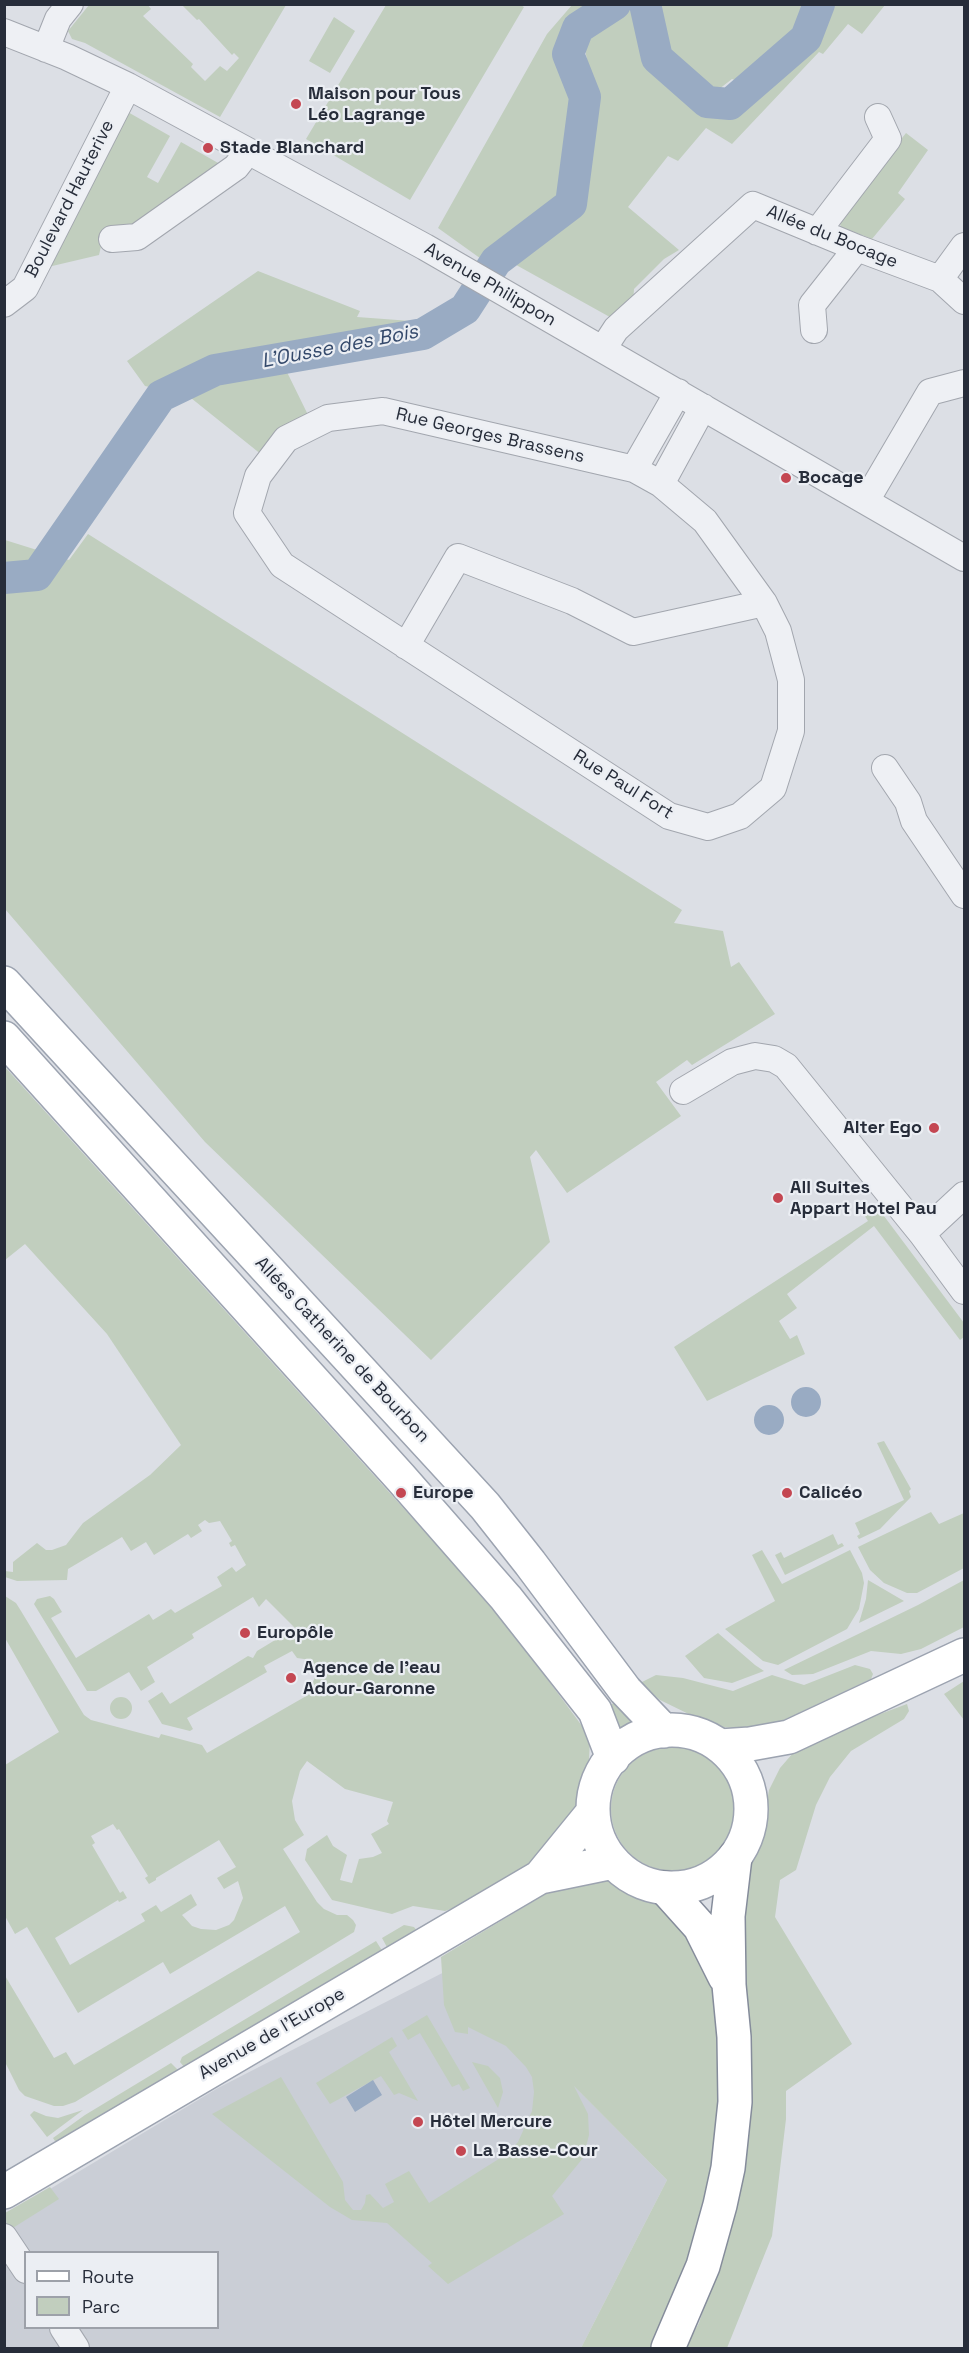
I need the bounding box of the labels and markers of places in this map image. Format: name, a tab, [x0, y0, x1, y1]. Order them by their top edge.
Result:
place label: Maison pour Tous Léo Lagrange	[308, 83, 461, 125]
marker: Maison pour Tous Léo Lagrange	[289, 97, 303, 111]
place label: Stade Blanchard	[220, 137, 364, 159]
marker: Stade Blanchard	[201, 141, 215, 155]
place label: Bocage	[798, 467, 864, 489]
marker: Bocage	[779, 471, 793, 485]
place label: Alter Ego	[843, 1117, 922, 1139]
marker: Alter Ego	[927, 1121, 941, 1135]
place label: All Suites Appart Hotel Pau	[790, 1177, 937, 1220]
marker: All Suites Appart Hotel Pau	[771, 1191, 785, 1205]
place label: Europe	[413, 1482, 474, 1504]
place label: Calicéo	[799, 1482, 863, 1504]
marker: Europe	[394, 1486, 408, 1500]
marker: Calicéo	[780, 1486, 794, 1500]
place label: Europôle	[257, 1622, 334, 1644]
marker: Europôle	[238, 1626, 252, 1640]
place label: Agence de l'eau Adour-Garonne	[303, 1657, 441, 1700]
marker: Agence de l'eau Adour-Garonne	[284, 1671, 298, 1685]
place label: Hôtel Mercure	[430, 2111, 552, 2133]
marker: Hôtel Mercure	[411, 2115, 425, 2129]
place label: La Basse-Cour	[473, 2140, 598, 2162]
marker: La Basse-Cour	[454, 2144, 468, 2158]

